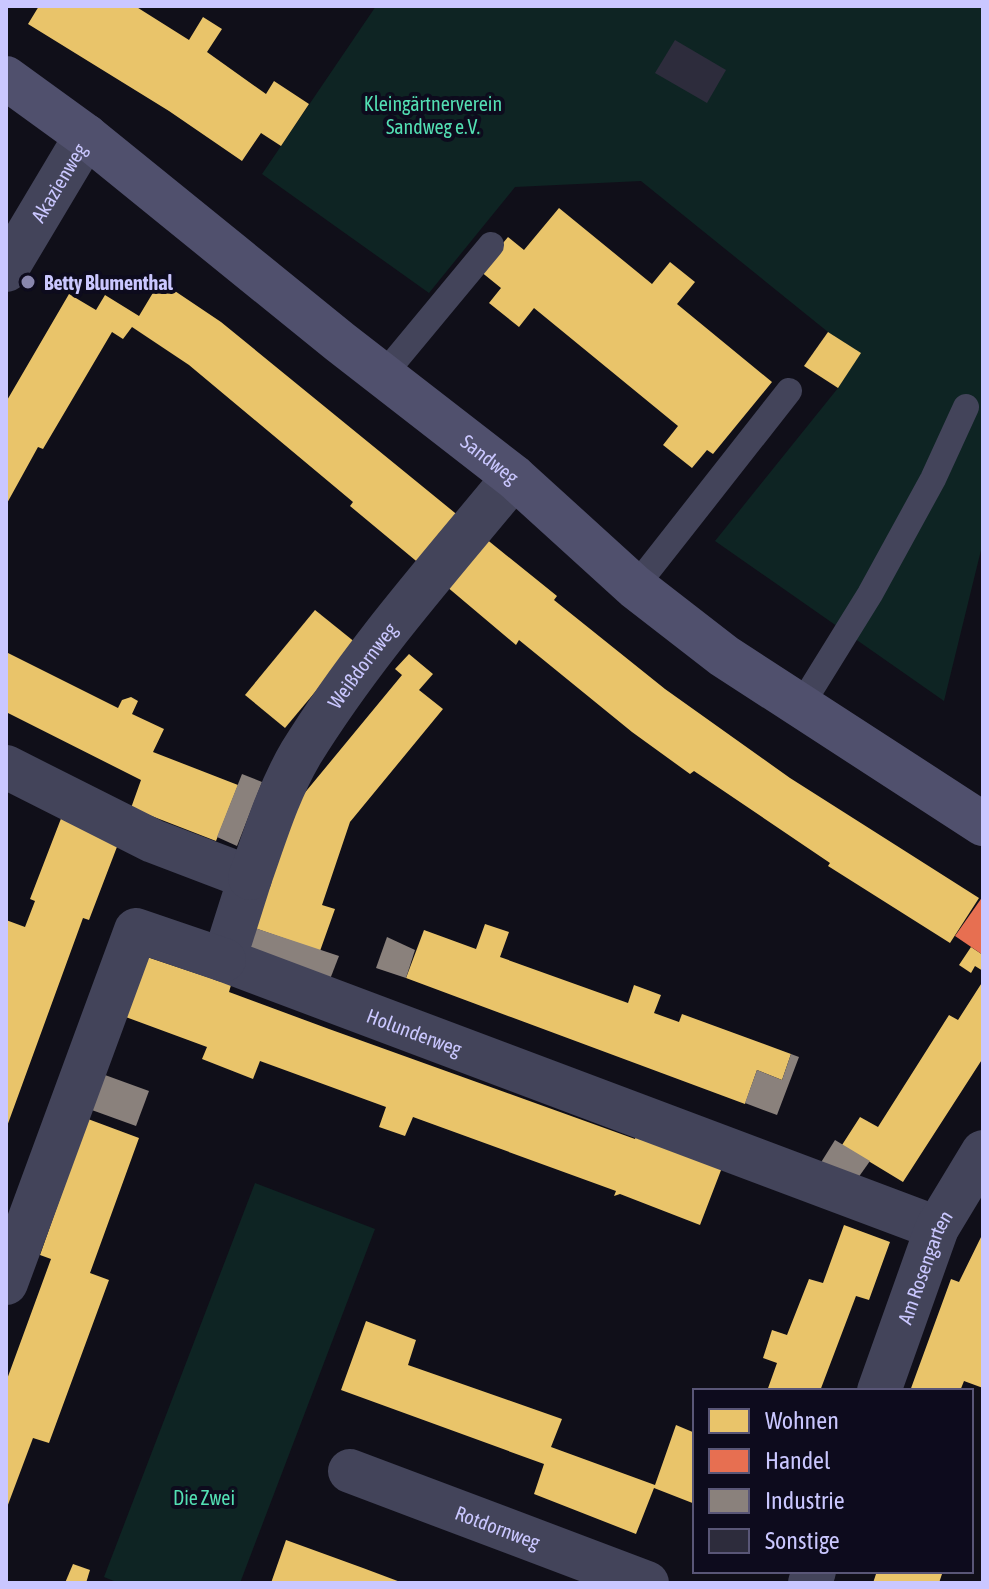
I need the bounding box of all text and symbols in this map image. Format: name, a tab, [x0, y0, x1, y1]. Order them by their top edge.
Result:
park label: Kleingärtnerverein Sandweg e.V.	[364, 92, 502, 138]
street label: Akazienweg	[26, 138, 91, 226]
place label: Betty Blumenthal	[44, 271, 173, 294]
marker: Betty Blumenthal	[19, 273, 37, 291]
street label: Sandweg	[457, 429, 524, 488]
street label: Weißdornweg	[322, 617, 401, 712]
street label: Holunderweg	[364, 1003, 466, 1060]
street label: Am Rosengarten	[892, 1206, 957, 1327]
legend	[693, 1389, 973, 1573]
text: Wohnen	[765, 1407, 839, 1434]
text: Handel	[765, 1447, 831, 1474]
park label: Die Zwei	[173, 1486, 235, 1509]
text: Industrie	[765, 1487, 845, 1514]
street label: Rotdornweg	[452, 1500, 544, 1553]
text: Sonstige	[765, 1527, 840, 1554]

